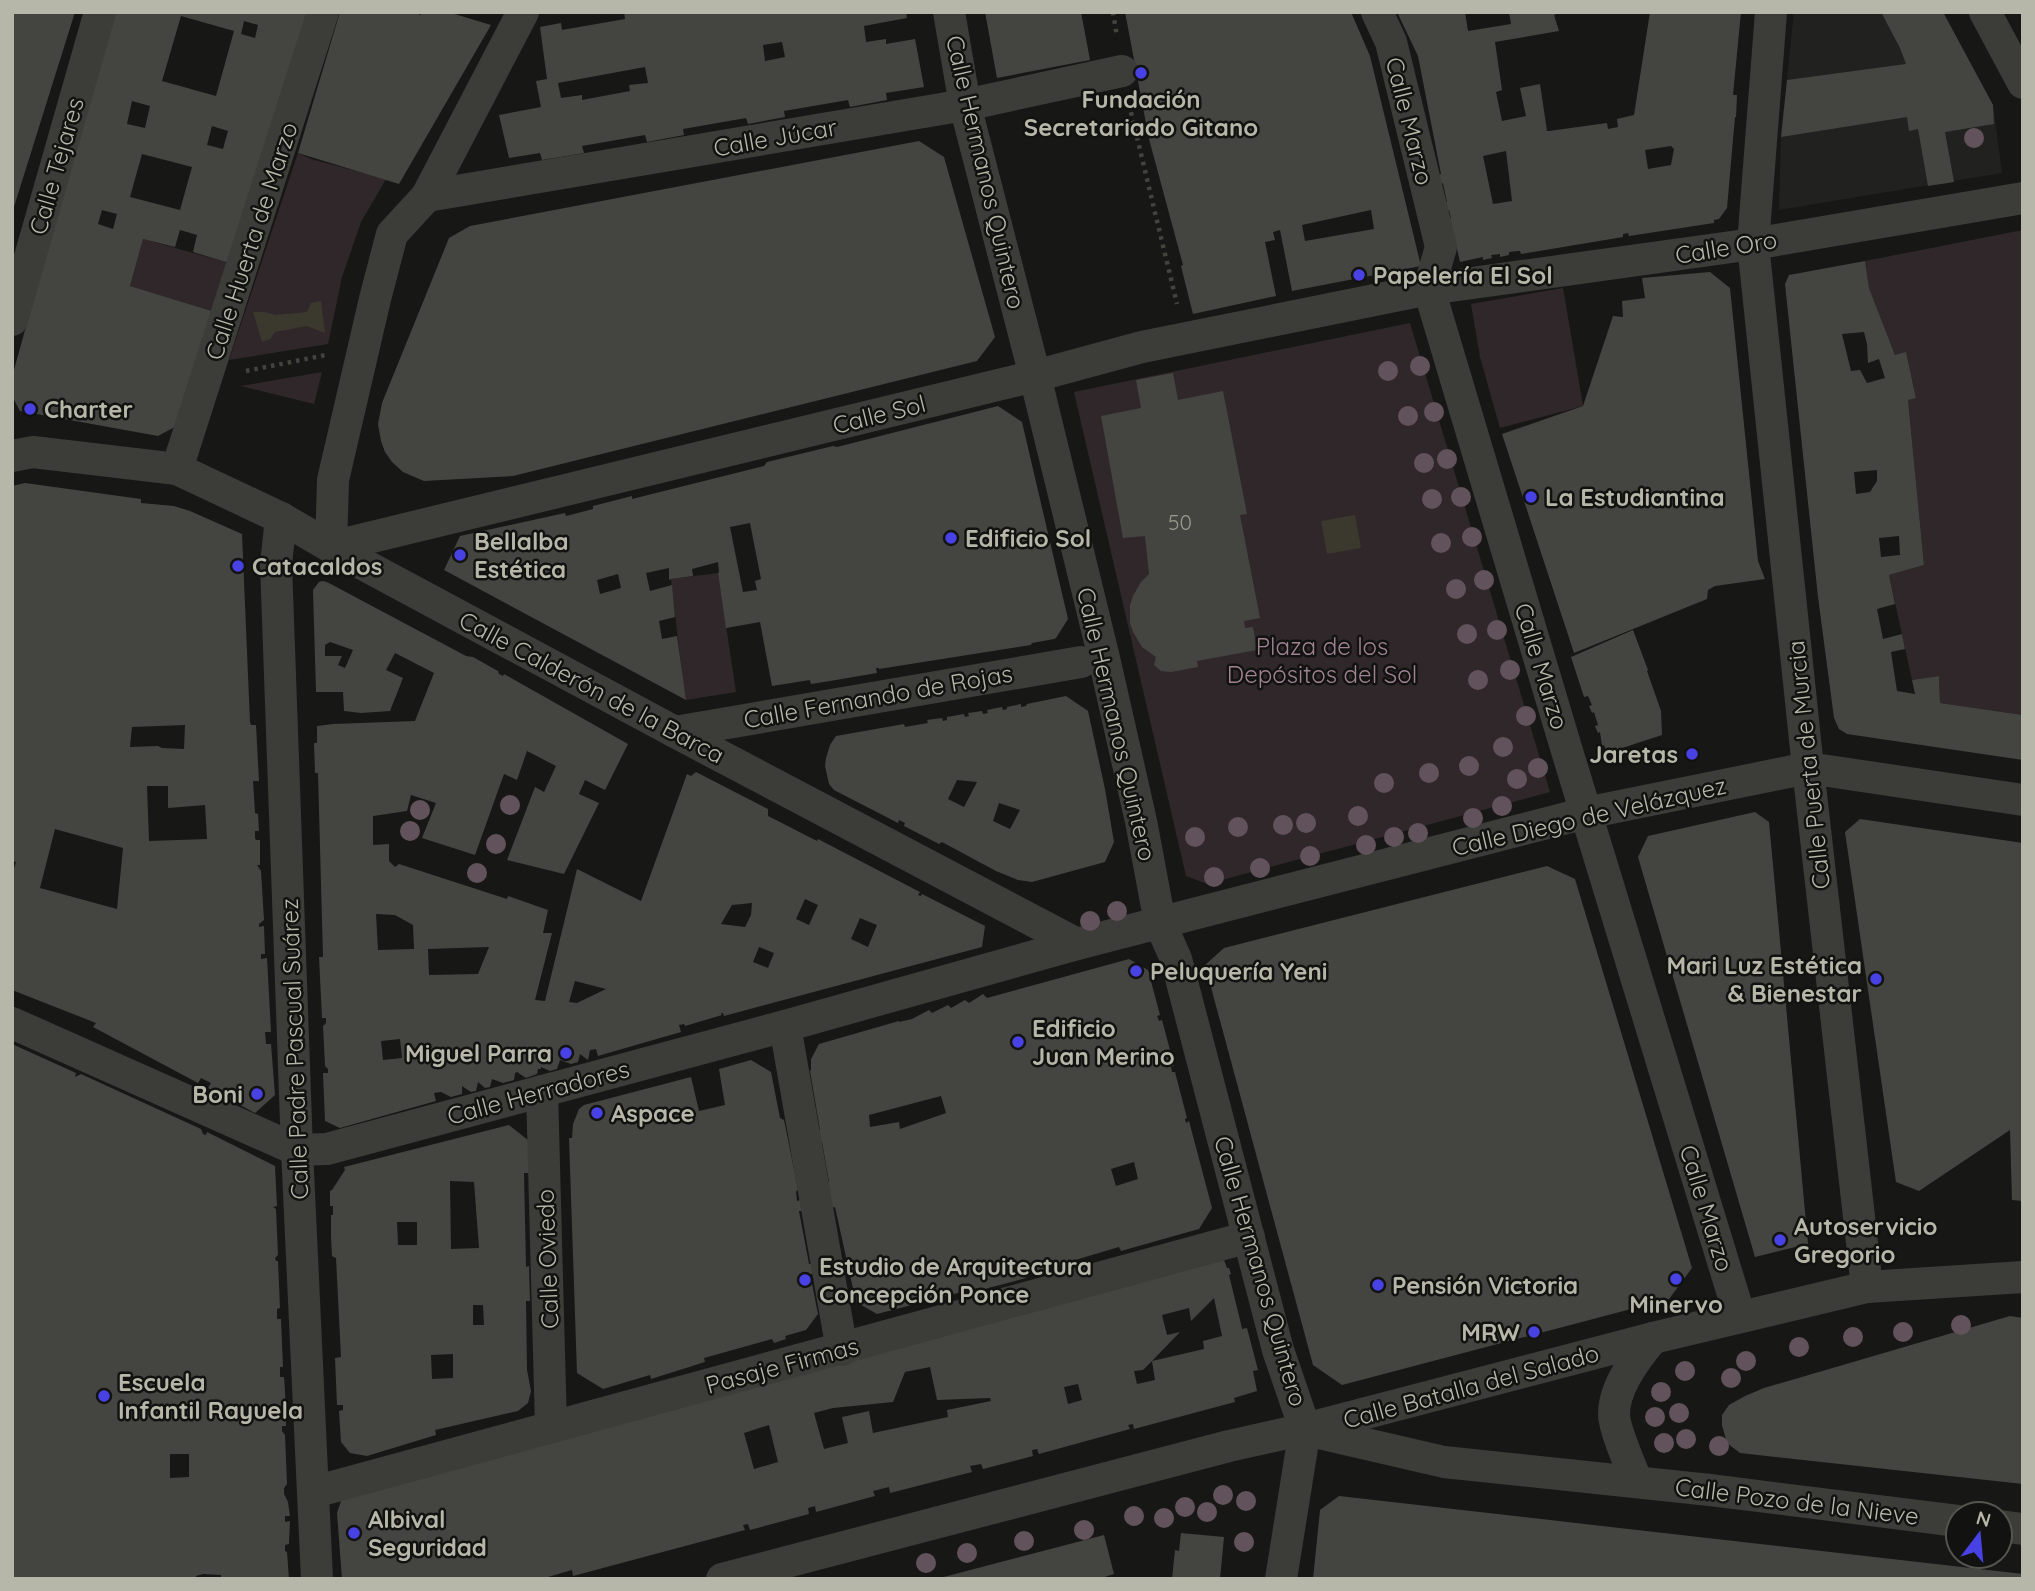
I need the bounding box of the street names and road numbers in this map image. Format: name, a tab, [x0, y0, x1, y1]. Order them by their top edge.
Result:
street label: Calle Hermanos Quintero	[940, 32, 1032, 312]
street label: Calle Marzo	[1380, 54, 1440, 188]
street label: Calle Tejares	[22, 94, 90, 238]
street label: Calle Júcar	[711, 111, 839, 163]
street label: Calle Huerta de Marzo	[198, 118, 304, 364]
street label: Calle Oro	[1673, 224, 1779, 270]
street label: Calle Sol	[829, 388, 929, 440]
street label: Calle Hermanos Quintero	[1071, 584, 1163, 864]
street label: Calle Marzo	[1509, 599, 1575, 733]
street label: Calle Calderón de la Barca	[454, 604, 730, 770]
street label: Calle Puerta de Murcia	[1780, 639, 1836, 891]
street label: Calle Fernando de Rojas	[741, 658, 1015, 734]
street label: Calle Diego de Velázquez	[1449, 770, 1729, 862]
street label: Calle Padre Pascual Suárez	[274, 898, 314, 1200]
street label: Calle Herradores	[444, 1053, 632, 1131]
street label: Calle Hermanos Quintero	[1208, 1132, 1314, 1410]
street label: Calle Marzo	[1674, 1141, 1740, 1275]
street label: Calle Oviedo	[530, 1189, 564, 1329]
street label: Pasaje Firmas	[702, 1330, 862, 1400]
street label: Calle Batalla del Salado	[1340, 1337, 1602, 1435]
street label: Calle Pozo de la Nieve	[1673, 1471, 1921, 1531]

